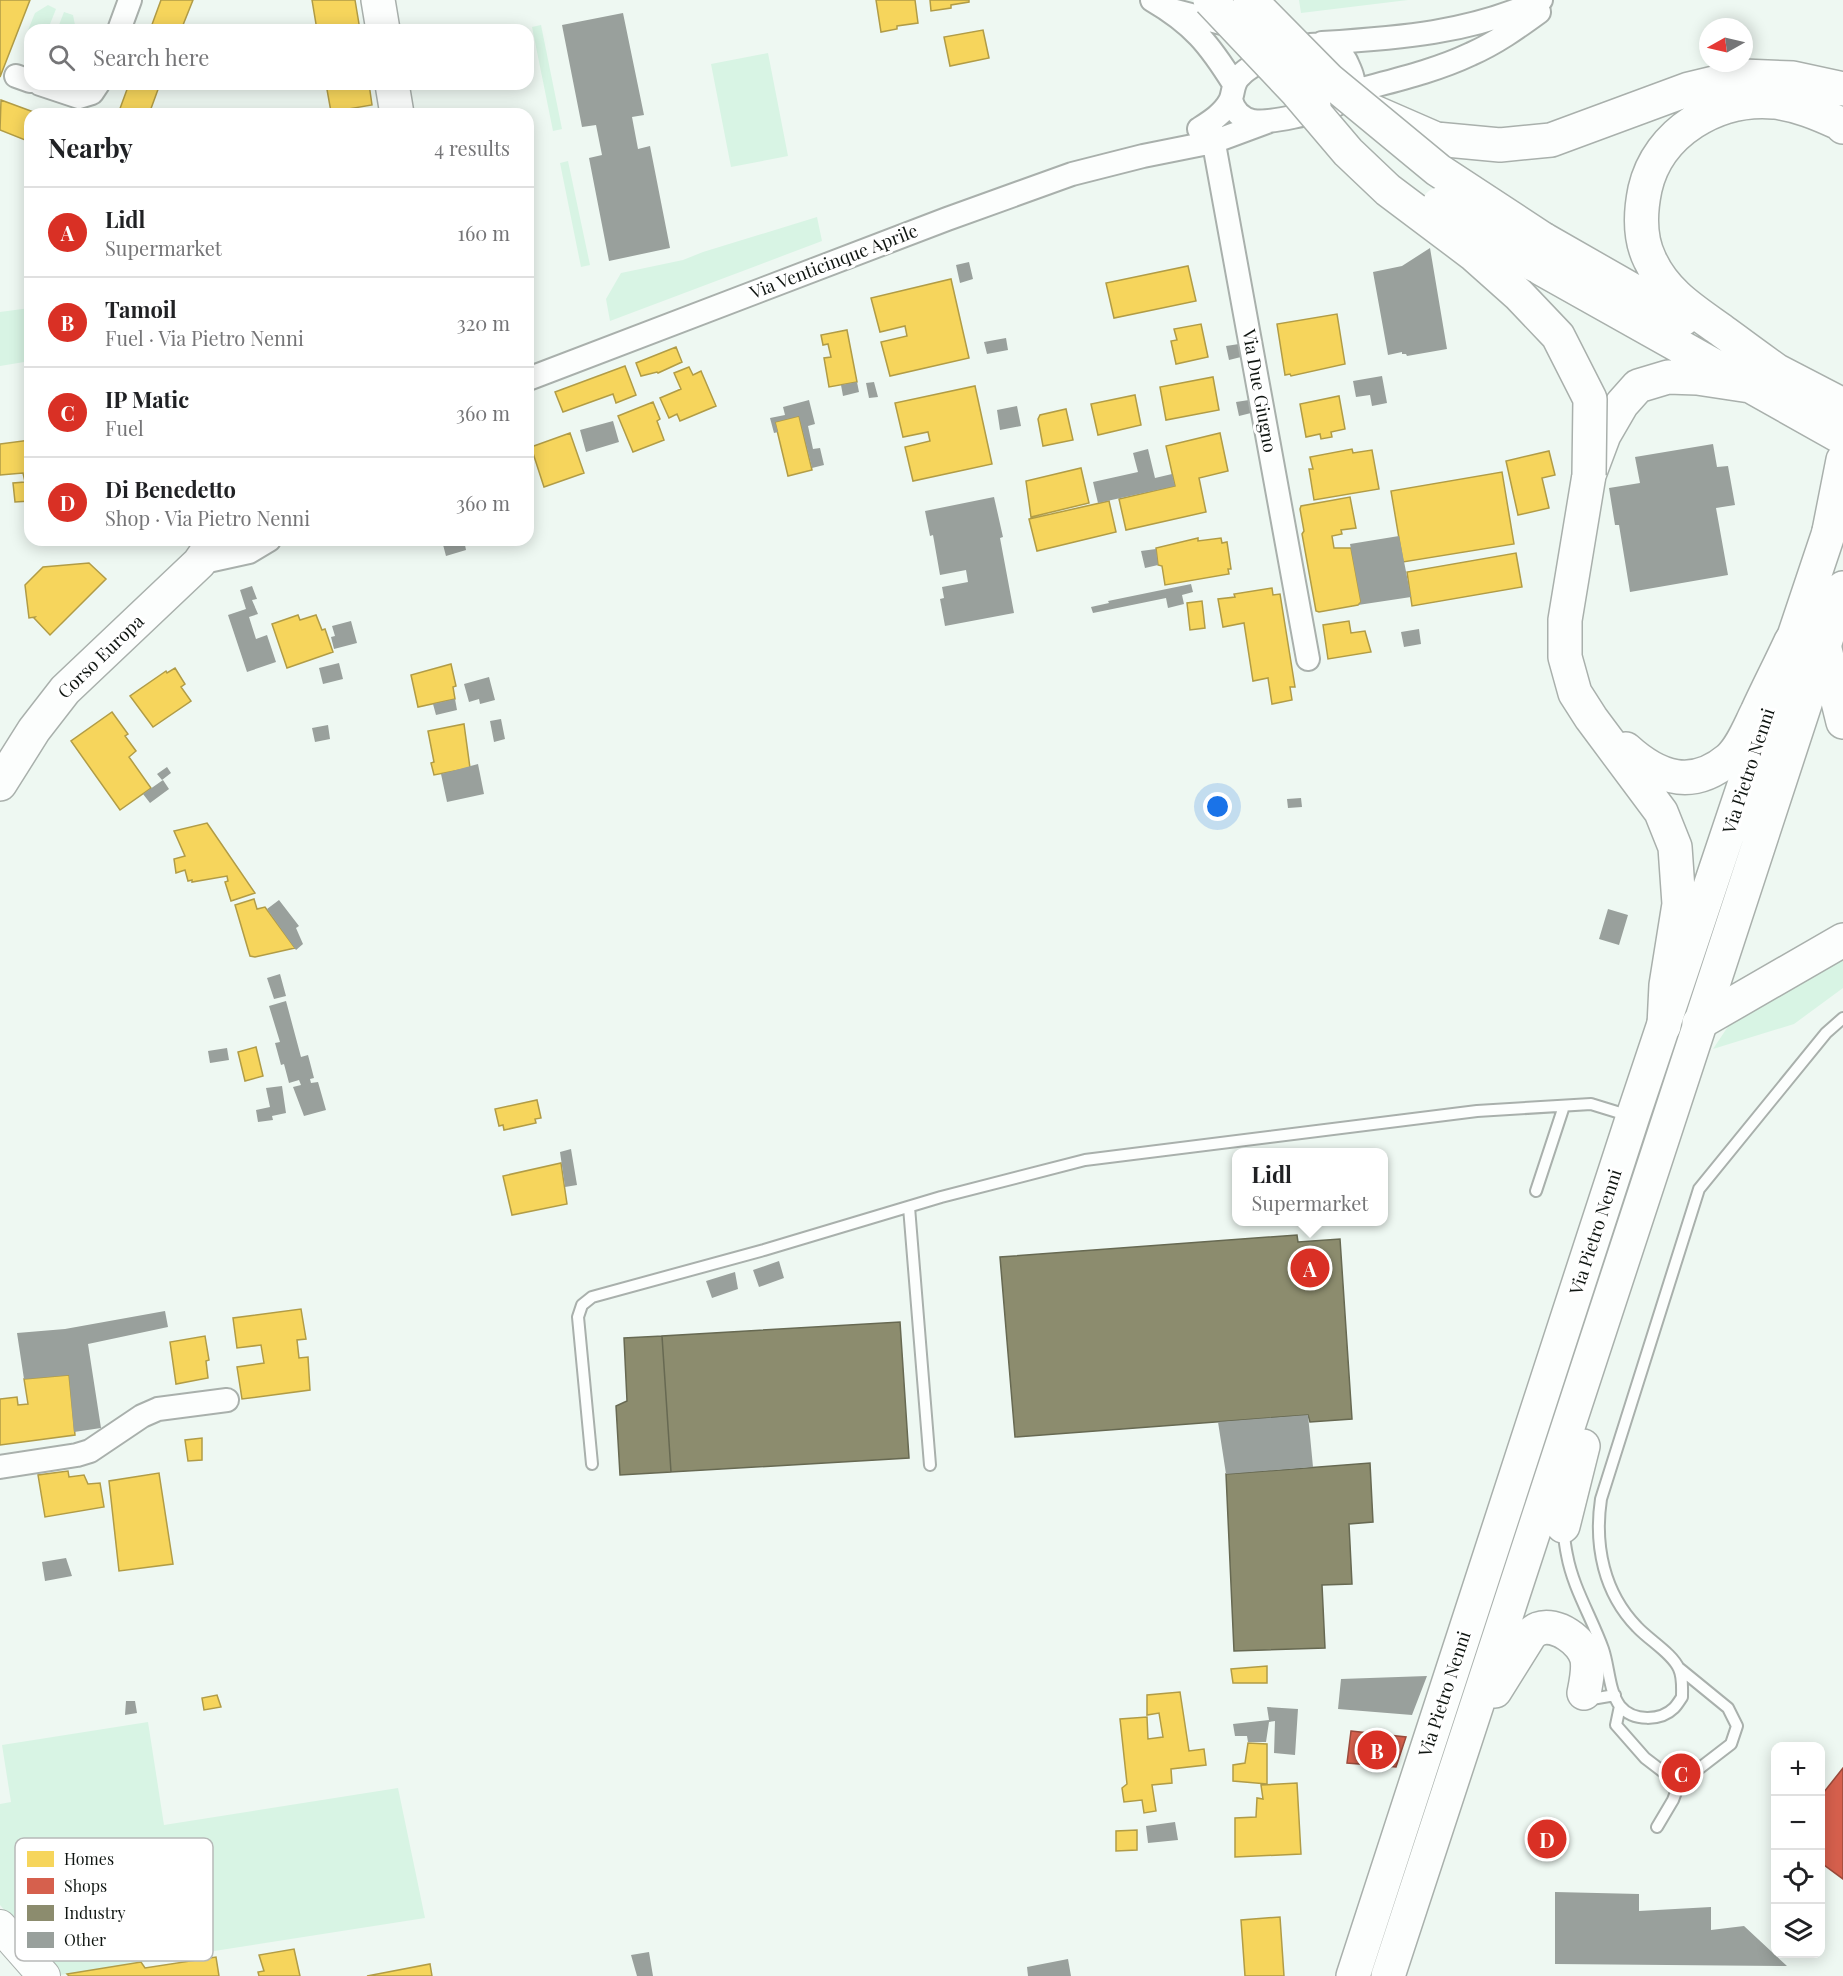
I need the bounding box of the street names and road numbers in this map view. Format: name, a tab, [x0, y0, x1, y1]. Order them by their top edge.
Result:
street label: Via Venticinque Aprile	[745, 218, 921, 305]
street label: Via Due Giugno	[1237, 326, 1283, 455]
street label: Corso Europa	[52, 609, 149, 703]
street label: Via Pietro Nenni	[1716, 705, 1780, 838]
street label: Via Pietro Nenni	[1563, 1166, 1627, 1299]
street label: Via Pietro Nenni	[1412, 1628, 1476, 1761]

